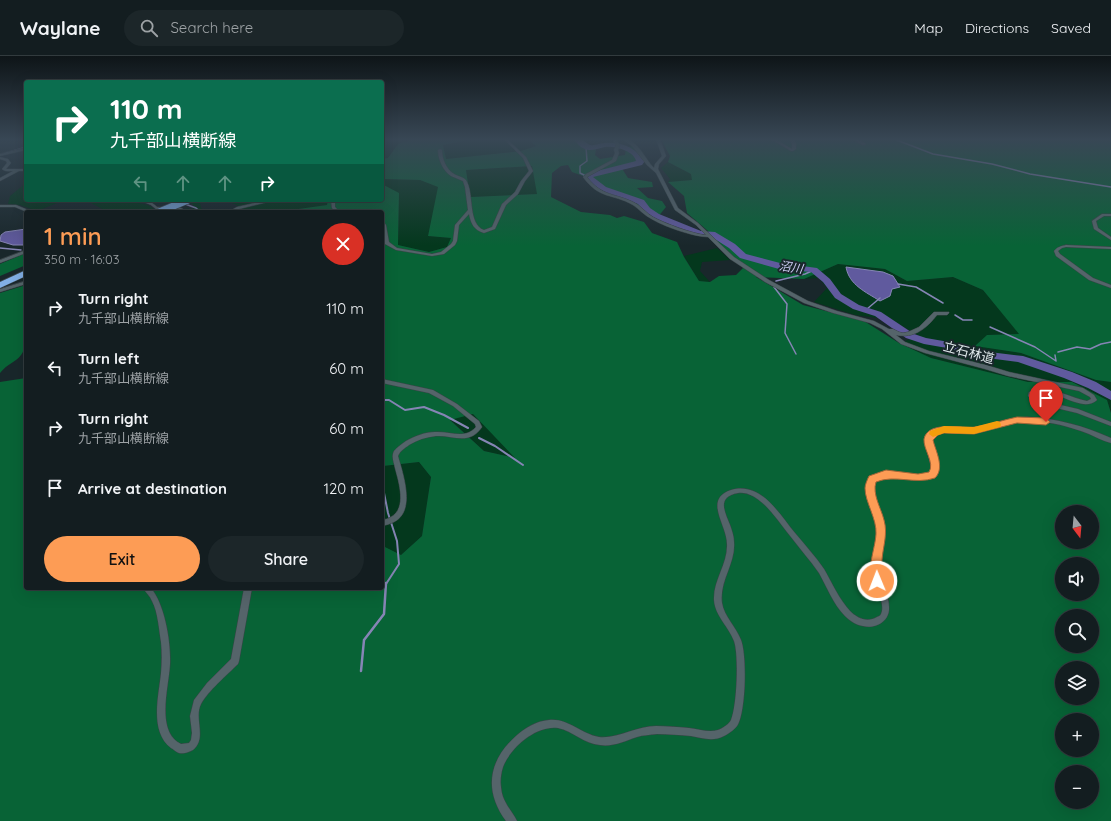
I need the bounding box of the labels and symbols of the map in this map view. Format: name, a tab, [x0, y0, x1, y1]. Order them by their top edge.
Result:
water label: 沼川	[778, 258, 806, 276]
street label: 立石林道	[942, 338, 996, 366]
pin	[1029, 381, 1063, 422]
north arrow	[1055, 505, 1099, 549]
position arrow	[856, 560, 898, 602]

